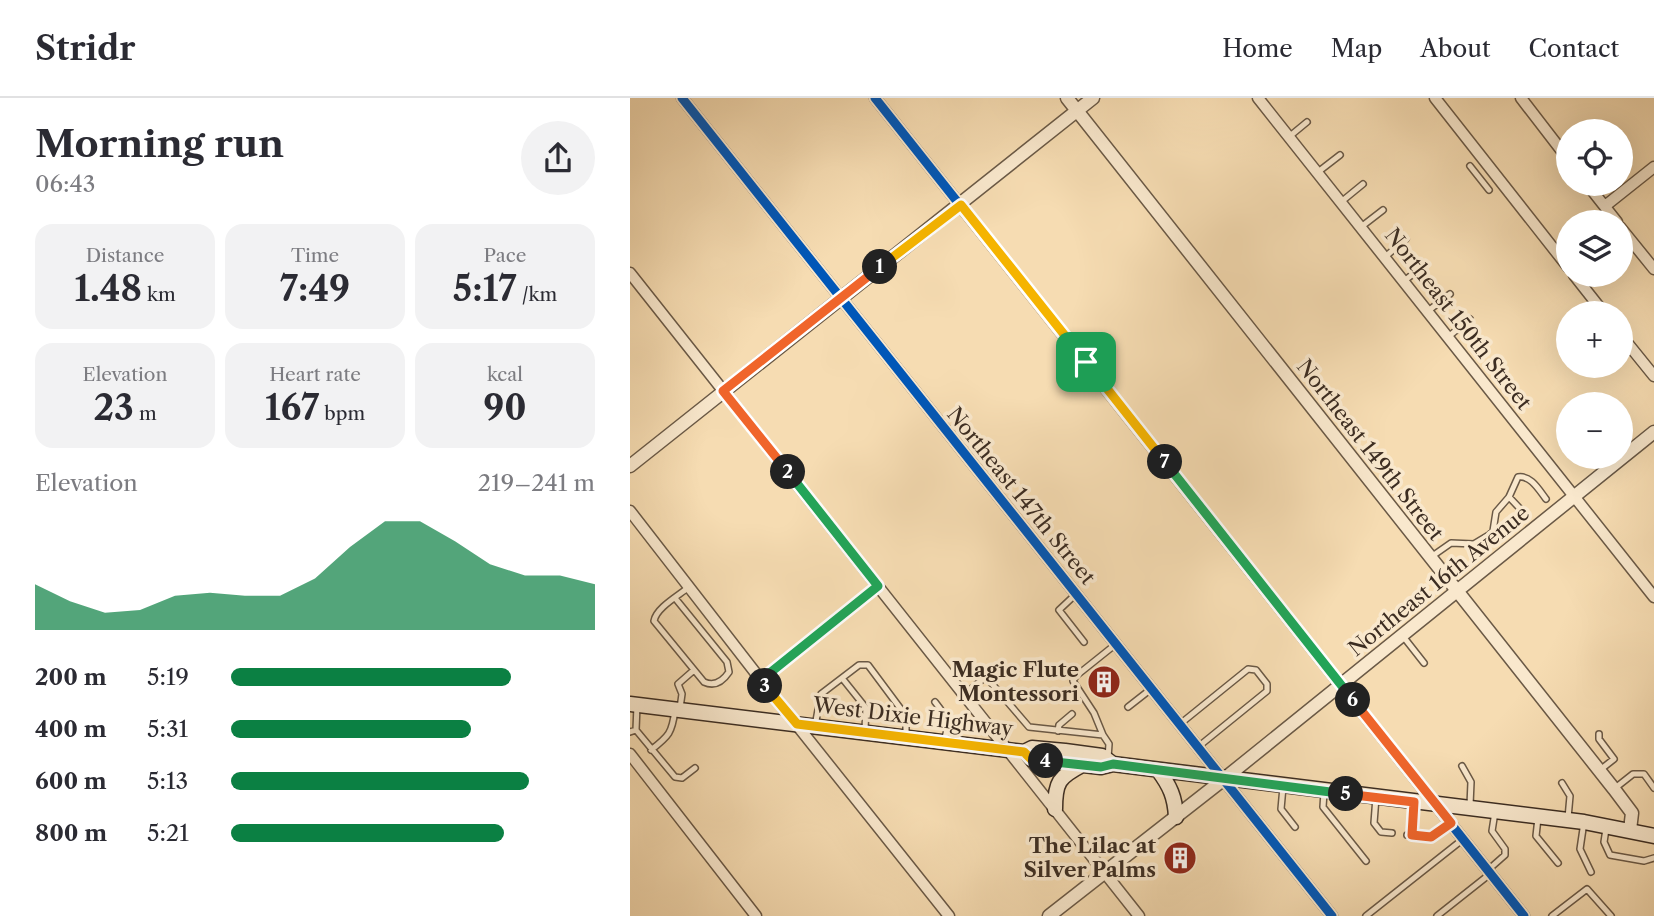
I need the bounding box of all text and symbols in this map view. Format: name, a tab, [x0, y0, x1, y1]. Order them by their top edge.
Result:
text: Stridr	[35, 28, 135, 69]
text: Home	[1222, 34, 1293, 63]
text: Map	[1331, 34, 1382, 63]
text: About	[1420, 34, 1491, 63]
text: Contact	[1529, 34, 1619, 63]
map controls	[1556, 119, 1633, 469]
button: locate	[1556, 119, 1633, 196]
text: Morning run	[35, 120, 284, 167]
button: share	[521, 121, 595, 195]
text: 06:43	[35, 170, 95, 198]
button: layers	[1556, 210, 1633, 287]
street label: Northeast 150th Street	[1380, 223, 1537, 415]
text: Distance	[86, 244, 164, 267]
text: Time	[291, 244, 339, 267]
text: Pace	[484, 244, 526, 267]
pin: 1	[862, 250, 898, 284]
text: 1	[875, 255, 884, 278]
text: 1.48	[74, 267, 142, 310]
text: 7:49	[280, 267, 350, 310]
text: 5:17	[453, 267, 517, 310]
text: km	[142, 283, 176, 306]
text: /km	[517, 283, 557, 306]
button: +	[1556, 301, 1633, 378]
pin	[1056, 332, 1116, 392]
icon: arrive	[1067, 343, 1105, 381]
street label: Northeast 149th Street	[1292, 354, 1449, 546]
text: Elevation	[83, 363, 167, 386]
text: Heart rate	[269, 363, 361, 386]
text: kcal	[487, 363, 523, 386]
text: 23	[93, 386, 134, 429]
text: 167	[265, 386, 319, 429]
text: 90	[483, 386, 527, 429]
button: −	[1556, 392, 1633, 469]
text: m	[134, 402, 157, 425]
text: bpm	[319, 402, 365, 425]
street label: Northeast 147th Street	[942, 402, 1101, 590]
pin: 7	[1148, 444, 1182, 480]
text: 7	[1160, 450, 1169, 473]
pin: 2	[770, 454, 806, 490]
text: 2	[782, 460, 793, 483]
text: Elevation	[35, 469, 138, 497]
text: 219–241 m	[478, 469, 595, 497]
street label: Northeast 16th Avenue	[1343, 500, 1534, 661]
place label: Magic Flute Montessori	[952, 657, 1079, 706]
text: 200 m	[35, 663, 107, 691]
text: 5:19	[147, 663, 189, 691]
building icon: Magic Flute Montessori	[1085, 663, 1123, 701]
pin: 3	[748, 668, 782, 704]
text: 3	[759, 674, 770, 697]
pin: 6	[1336, 682, 1370, 718]
text: 6	[1347, 688, 1358, 711]
street label: West Dixie Highway	[811, 692, 1015, 741]
text: 400 m	[35, 715, 107, 743]
text: 5:31	[147, 715, 188, 743]
pin: 4	[1028, 744, 1064, 778]
text: 4	[1040, 749, 1051, 772]
text: 600 m	[35, 767, 107, 795]
text: 5:13	[147, 767, 188, 795]
pin: 5	[1328, 776, 1364, 812]
text: 5	[1340, 782, 1351, 805]
text: 800 m	[35, 819, 107, 847]
text: 5:21	[147, 819, 189, 847]
place label: The Lilac at Silver Palms	[1023, 833, 1157, 882]
building icon: The Lilac at Silver Palms	[1161, 839, 1199, 877]

